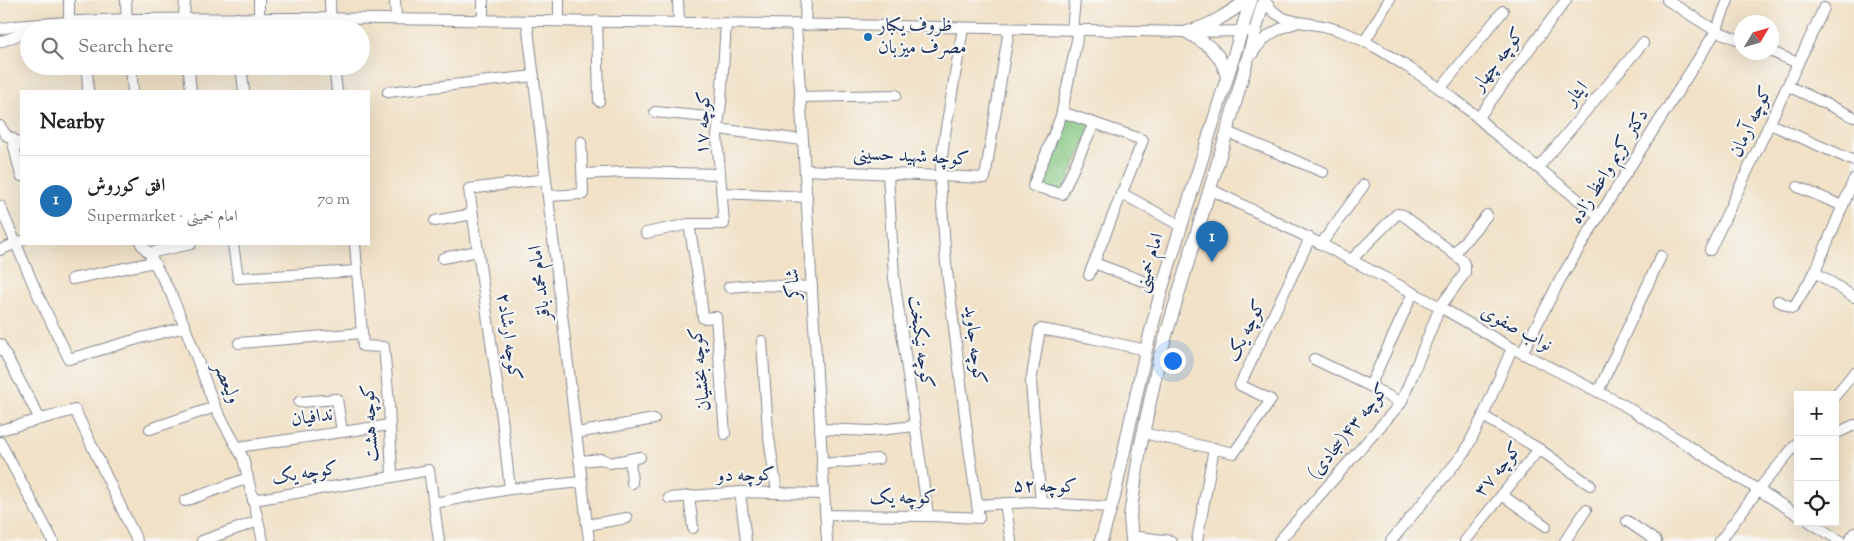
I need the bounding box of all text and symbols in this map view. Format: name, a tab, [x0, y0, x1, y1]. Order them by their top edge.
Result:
place label: ظروف یکبار مصرف میزبان	[876, 13, 967, 62]
north arrow	[1734, 15, 1779, 60]
search box	[20, 20, 370, 75]
street label: کوچه چهار	[1465, 22, 1532, 99]
marker: ظروف یکبار مصرف میزبان	[862, 31, 874, 43]
icon: search	[38, 34, 66, 62]
text: Search here	[78, 34, 173, 61]
street label: ایثار	[1557, 76, 1595, 114]
street label: کوچه آرمان	[1724, 82, 1780, 162]
street label: کوچه ۱۷	[689, 91, 719, 155]
street label: دکتر کریم واعظ زاده	[1564, 104, 1657, 230]
text: Nearby	[40, 108, 105, 138]
street label: کوچه شهید حسینی	[852, 140, 970, 174]
text: افق کوروش	[87, 173, 165, 200]
text: 1	[53, 189, 59, 212]
text: 70 m	[317, 189, 350, 212]
text: Supermarket · امام خمینی	[87, 206, 238, 229]
pin: 1	[1196, 221, 1228, 262]
street label: امام خمینی	[1128, 230, 1173, 296]
street label: امام محمد باقر	[523, 244, 560, 324]
street label: شاکر	[780, 268, 808, 302]
street label: کوچه ارشاد۲	[488, 291, 528, 383]
street label: کوچه نیکبخت	[900, 293, 940, 391]
street label: کوچه یک	[1220, 295, 1274, 367]
street label: نواب صفوی	[1475, 299, 1557, 359]
street label: کوچه جاوید	[956, 304, 992, 386]
street label: کوچه بخشیان	[683, 325, 719, 413]
your location	[1160, 348, 1186, 374]
street label: ولیعصر	[204, 356, 247, 408]
street label: کوچه ۴۳(سجادی)	[1302, 378, 1396, 486]
street label: کوچه هشت	[355, 383, 387, 463]
map controls	[1794, 391, 1839, 526]
button: +	[1794, 391, 1839, 436]
street label: ندافیان	[289, 402, 335, 434]
button: −	[1794, 436, 1839, 481]
street label: کوچه ۳۷	[1468, 437, 1530, 503]
street label: کوچه یک	[270, 455, 340, 493]
street label: کوچه دو	[715, 462, 775, 490]
street label: کوچه ۵۲	[1013, 473, 1077, 501]
button: locate	[1794, 481, 1839, 526]
street label: کوچه یک	[870, 485, 936, 512]

